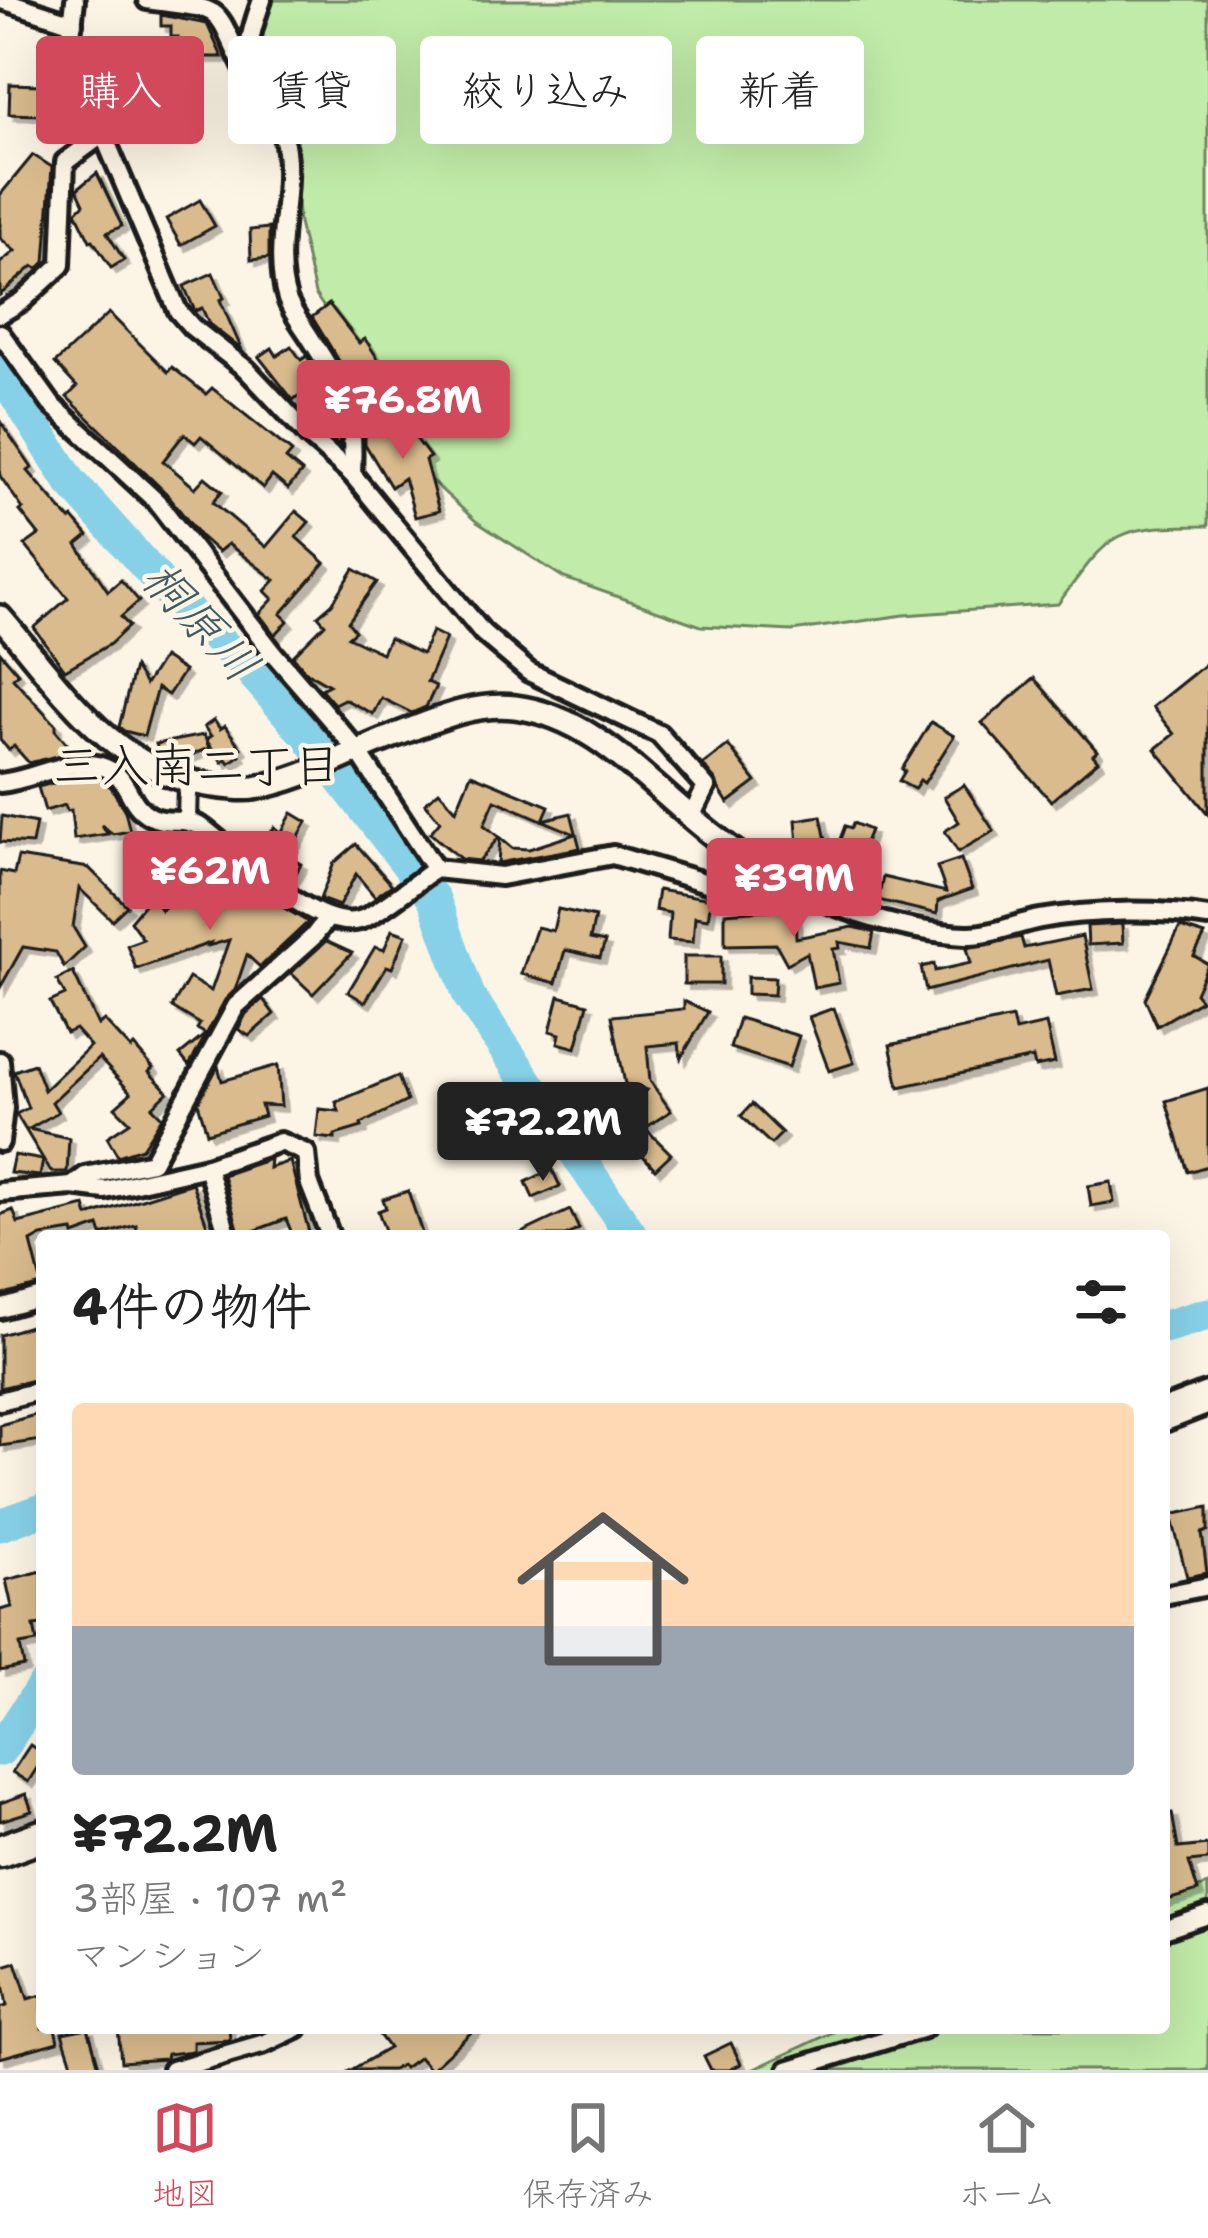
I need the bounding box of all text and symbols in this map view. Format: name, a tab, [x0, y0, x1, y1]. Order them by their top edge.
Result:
chip: 購入	[36, 36, 204, 144]
chip: 賃貸	[228, 36, 396, 144]
chip: 絞り込み	[420, 36, 672, 144]
chip: 新着	[696, 36, 864, 144]
pin: ¥76.8M	[305, 360, 501, 462]
text: ¥76.8M	[324, 373, 482, 425]
water label: 桐原川	[128, 547, 274, 695]
district label: 三入南二丁目	[53, 733, 341, 797]
pin: ¥62M	[139, 831, 281, 933]
pin: ¥39M	[723, 838, 865, 940]
text: ¥62M	[150, 844, 270, 896]
text: ¥39M	[734, 851, 854, 903]
pin: ¥72.2M	[445, 1082, 641, 1184]
text: ¥72.2M	[464, 1095, 622, 1147]
icon: filters	[1068, 1269, 1134, 1335]
text: 4件の物件	[72, 1272, 312, 1340]
icon: home	[495, 1481, 711, 1697]
text: ¥72.2M	[72, 1799, 278, 1867]
text: 3部屋 · 107 m²	[72, 1872, 347, 1924]
text: マンション	[72, 1929, 265, 1981]
tab: 地図	[152, 2095, 218, 2216]
tab: 保存済み	[522, 2095, 654, 2216]
tab: ホーム	[958, 2095, 1056, 2216]

